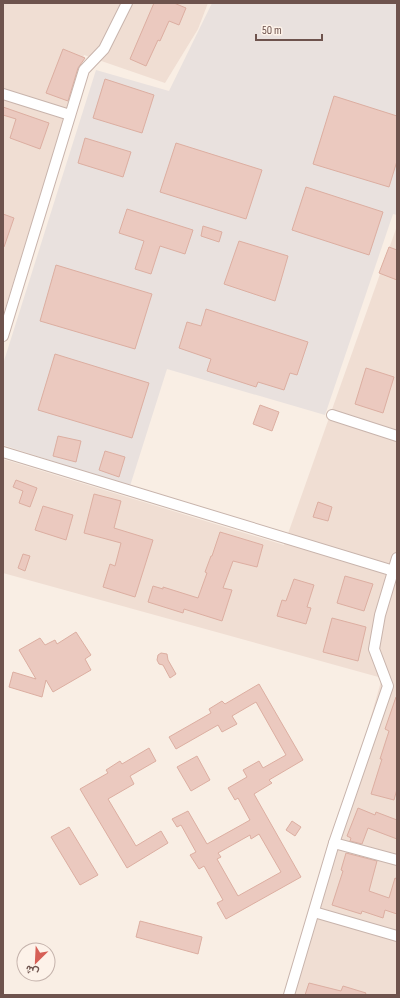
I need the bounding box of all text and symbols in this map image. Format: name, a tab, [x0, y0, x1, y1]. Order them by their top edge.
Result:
scale bar	[256, 16, 322, 42]
text: 50 m	[262, 23, 282, 38]
north arrow	[16, 942, 56, 982]
text: ش	[23, 962, 41, 979]

